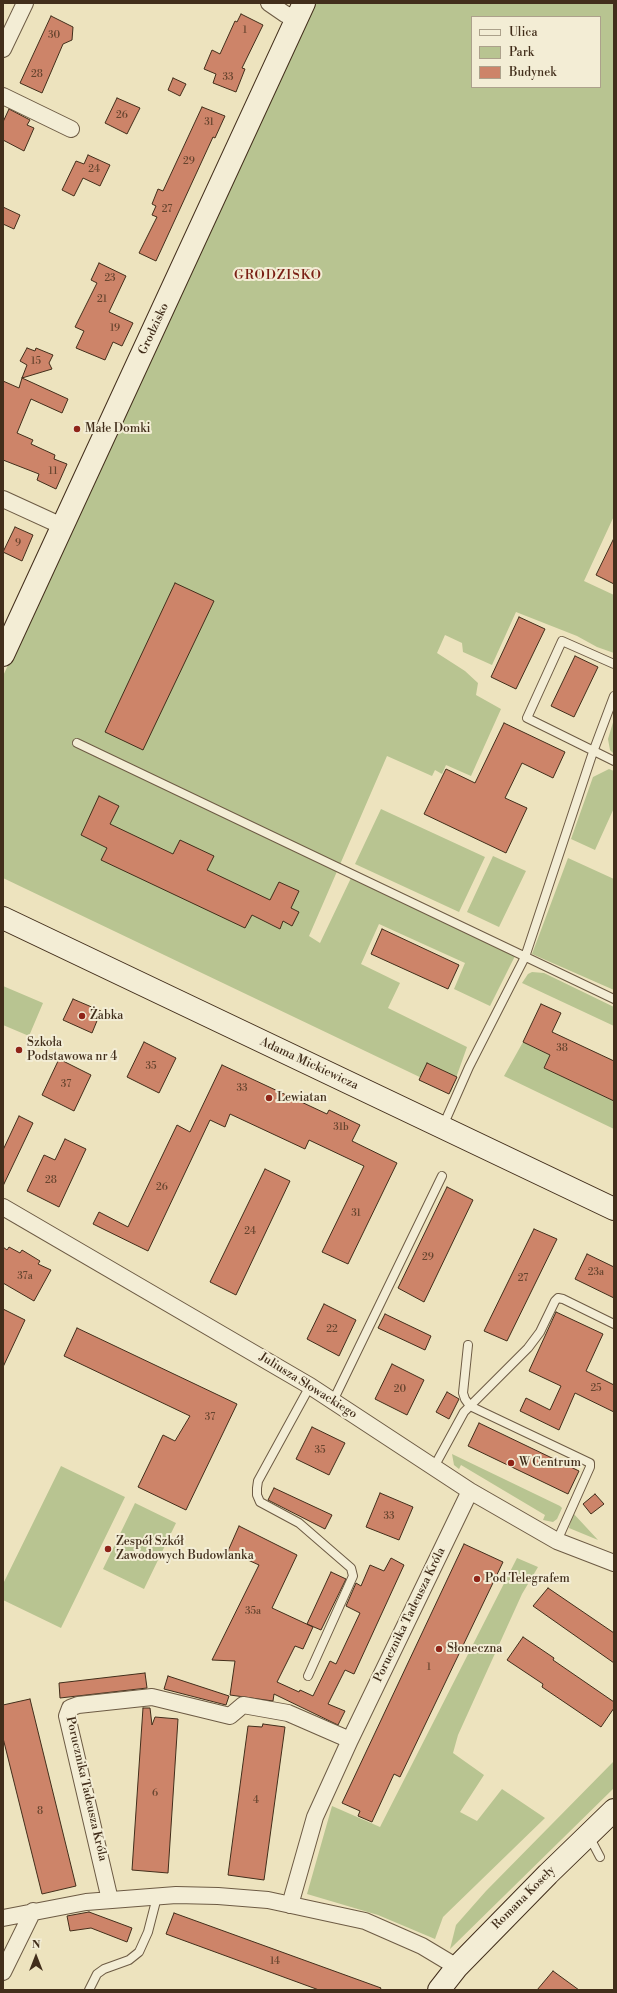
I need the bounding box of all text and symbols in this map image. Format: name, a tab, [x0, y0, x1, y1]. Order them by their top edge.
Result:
legend	[471, 16, 601, 88]
house number: 1	[243, 25, 247, 37]
text: Ulica	[509, 25, 538, 40]
house number: 30	[48, 30, 60, 42]
text: Park	[509, 45, 534, 60]
text: Budynek	[509, 65, 557, 80]
house number: 28	[31, 69, 43, 81]
house number: 33	[222, 72, 234, 84]
house number: 26	[116, 110, 128, 122]
house number: 31	[204, 117, 214, 129]
house number: 29	[183, 156, 195, 168]
house number: 24	[88, 164, 100, 176]
house number: 27	[162, 204, 172, 216]
district label: GRODZISKO	[234, 268, 322, 284]
house number: 23	[104, 273, 116, 285]
house number: 21	[97, 294, 107, 306]
street label: Grodzisko	[136, 301, 172, 357]
house number: 19	[110, 323, 120, 335]
house number: 15	[31, 356, 41, 368]
place label: Małe Domki	[85, 422, 151, 436]
marker: Małe Domki	[72, 424, 82, 434]
house number: 11	[49, 466, 57, 478]
house number: 9	[15, 538, 21, 550]
place label: Żabka	[90, 1009, 123, 1023]
marker: Żabka	[77, 1011, 87, 1021]
street label: Adama Mickiewicza	[257, 1035, 361, 1093]
place label: Szkoła Podstawowa nr 4	[27, 1036, 117, 1064]
house number: 38	[556, 1043, 568, 1055]
marker: Szkoła Podstawowa nr 4	[14, 1045, 24, 1055]
house number: 35	[145, 1061, 157, 1073]
house number: 37	[61, 1079, 71, 1091]
house number: 33	[236, 1083, 248, 1095]
place label: Lewiatan	[277, 1091, 327, 1105]
marker: Lewiatan	[264, 1093, 274, 1103]
house number: 31b	[333, 1122, 349, 1134]
house number: 28	[45, 1175, 57, 1187]
house number: 26	[156, 1182, 168, 1194]
house number: 31	[351, 1208, 361, 1220]
house number: 24	[244, 1226, 256, 1238]
house number: 29	[422, 1252, 434, 1264]
house number: 23a	[588, 1267, 604, 1279]
house number: 37a	[17, 1271, 33, 1283]
house number: 27	[518, 1273, 528, 1285]
house number: 22	[326, 1324, 338, 1336]
street label: Juliusza Słowackiego	[256, 1350, 360, 1422]
house number: 25	[590, 1383, 602, 1395]
house number: 20	[394, 1384, 406, 1396]
house number: 37	[205, 1412, 215, 1424]
house number: 35	[314, 1445, 326, 1457]
place label: W Centrum	[519, 1456, 581, 1470]
marker: W Centrum	[506, 1458, 516, 1468]
house number: 33	[383, 1511, 395, 1523]
place label: Zespół Szkół Zawodowych Budowlanka	[116, 1535, 254, 1563]
marker: Zespół Szkół Zawodowych Budowlanka	[103, 1544, 113, 1554]
street label: Porucznika Tadeusza Króla	[371, 1545, 449, 1685]
place label: Pod Telegrafem	[485, 1572, 570, 1586]
marker: Pod Telegrafem	[472, 1574, 482, 1584]
house number: 35a	[245, 1606, 261, 1618]
place label: Słoneczna	[447, 1642, 502, 1656]
marker: Słoneczna	[434, 1644, 444, 1654]
house number: 1	[427, 1662, 431, 1674]
street label: Porucznika Tadeusza Króla	[62, 1715, 110, 1863]
house number: 6	[152, 1788, 158, 1800]
house number: 4	[253, 1795, 259, 1807]
house number: 8	[37, 1806, 43, 1818]
street label: Romana Koseły	[489, 1863, 559, 1933]
north arrow	[16, 1937, 56, 1977]
text: N	[32, 1938, 40, 1952]
house number: 14	[270, 1956, 280, 1968]

